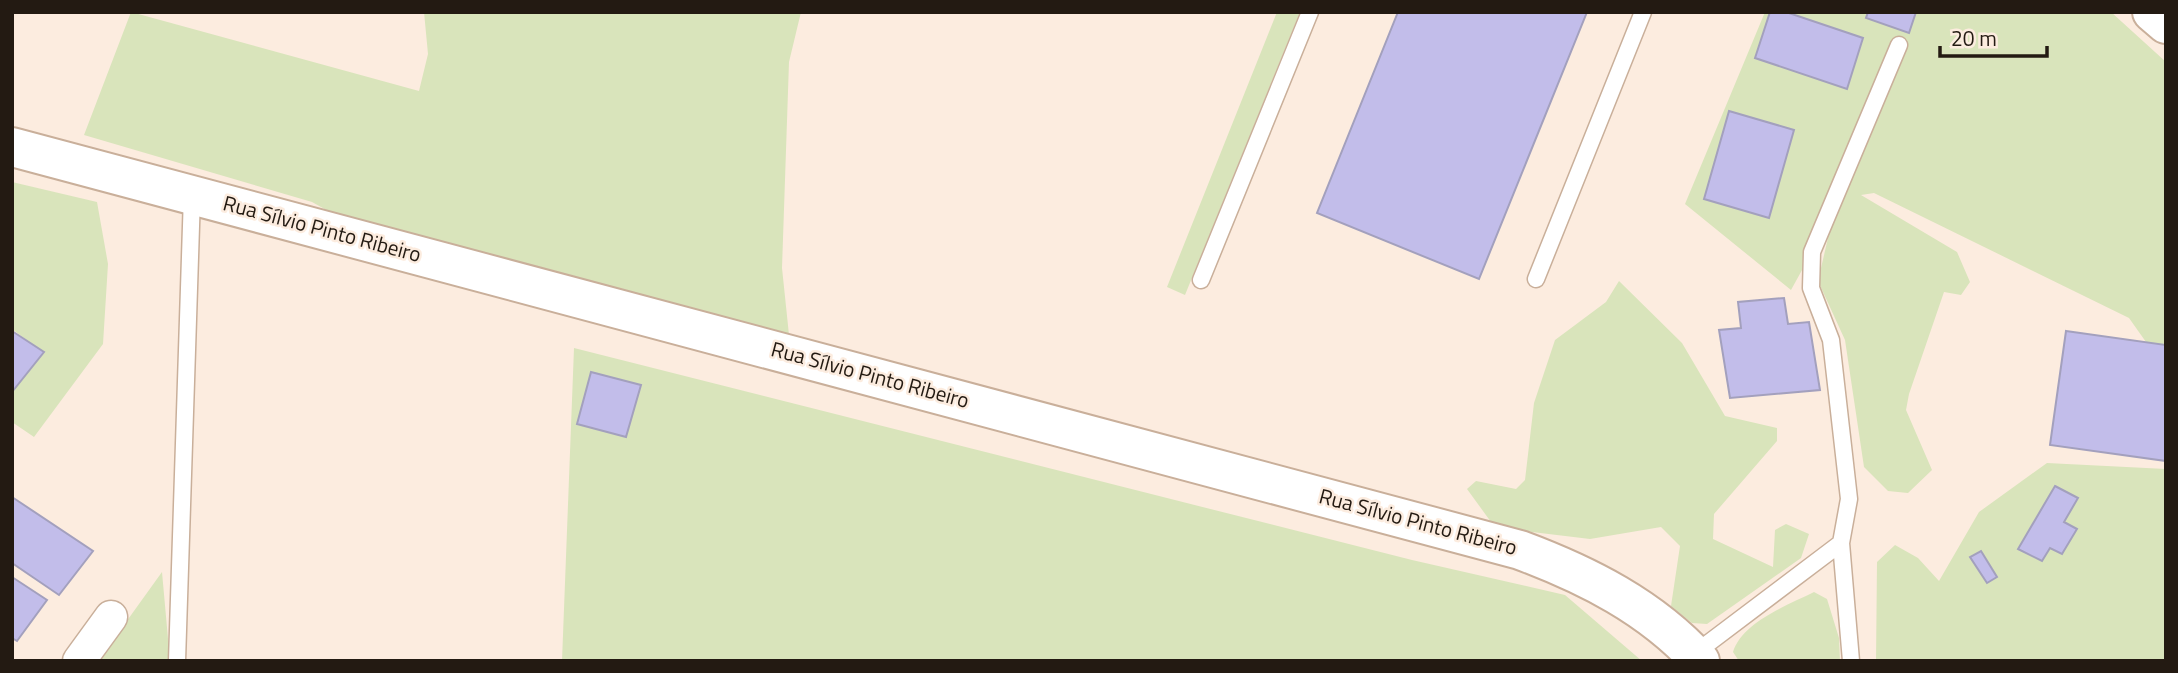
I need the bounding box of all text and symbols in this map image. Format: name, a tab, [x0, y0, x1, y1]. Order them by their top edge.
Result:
scale bar	[1940, 14, 2047, 58]
text: 20 m	[1951, 22, 1997, 54]
street label: Rua Sílvio Pinto Ribeiro	[220, 186, 425, 270]
street label: Rua Sílvio Pinto Ribeiro	[768, 332, 973, 416]
street label: Rua Sílvio Pinto Ribeiro	[1316, 479, 1521, 563]

